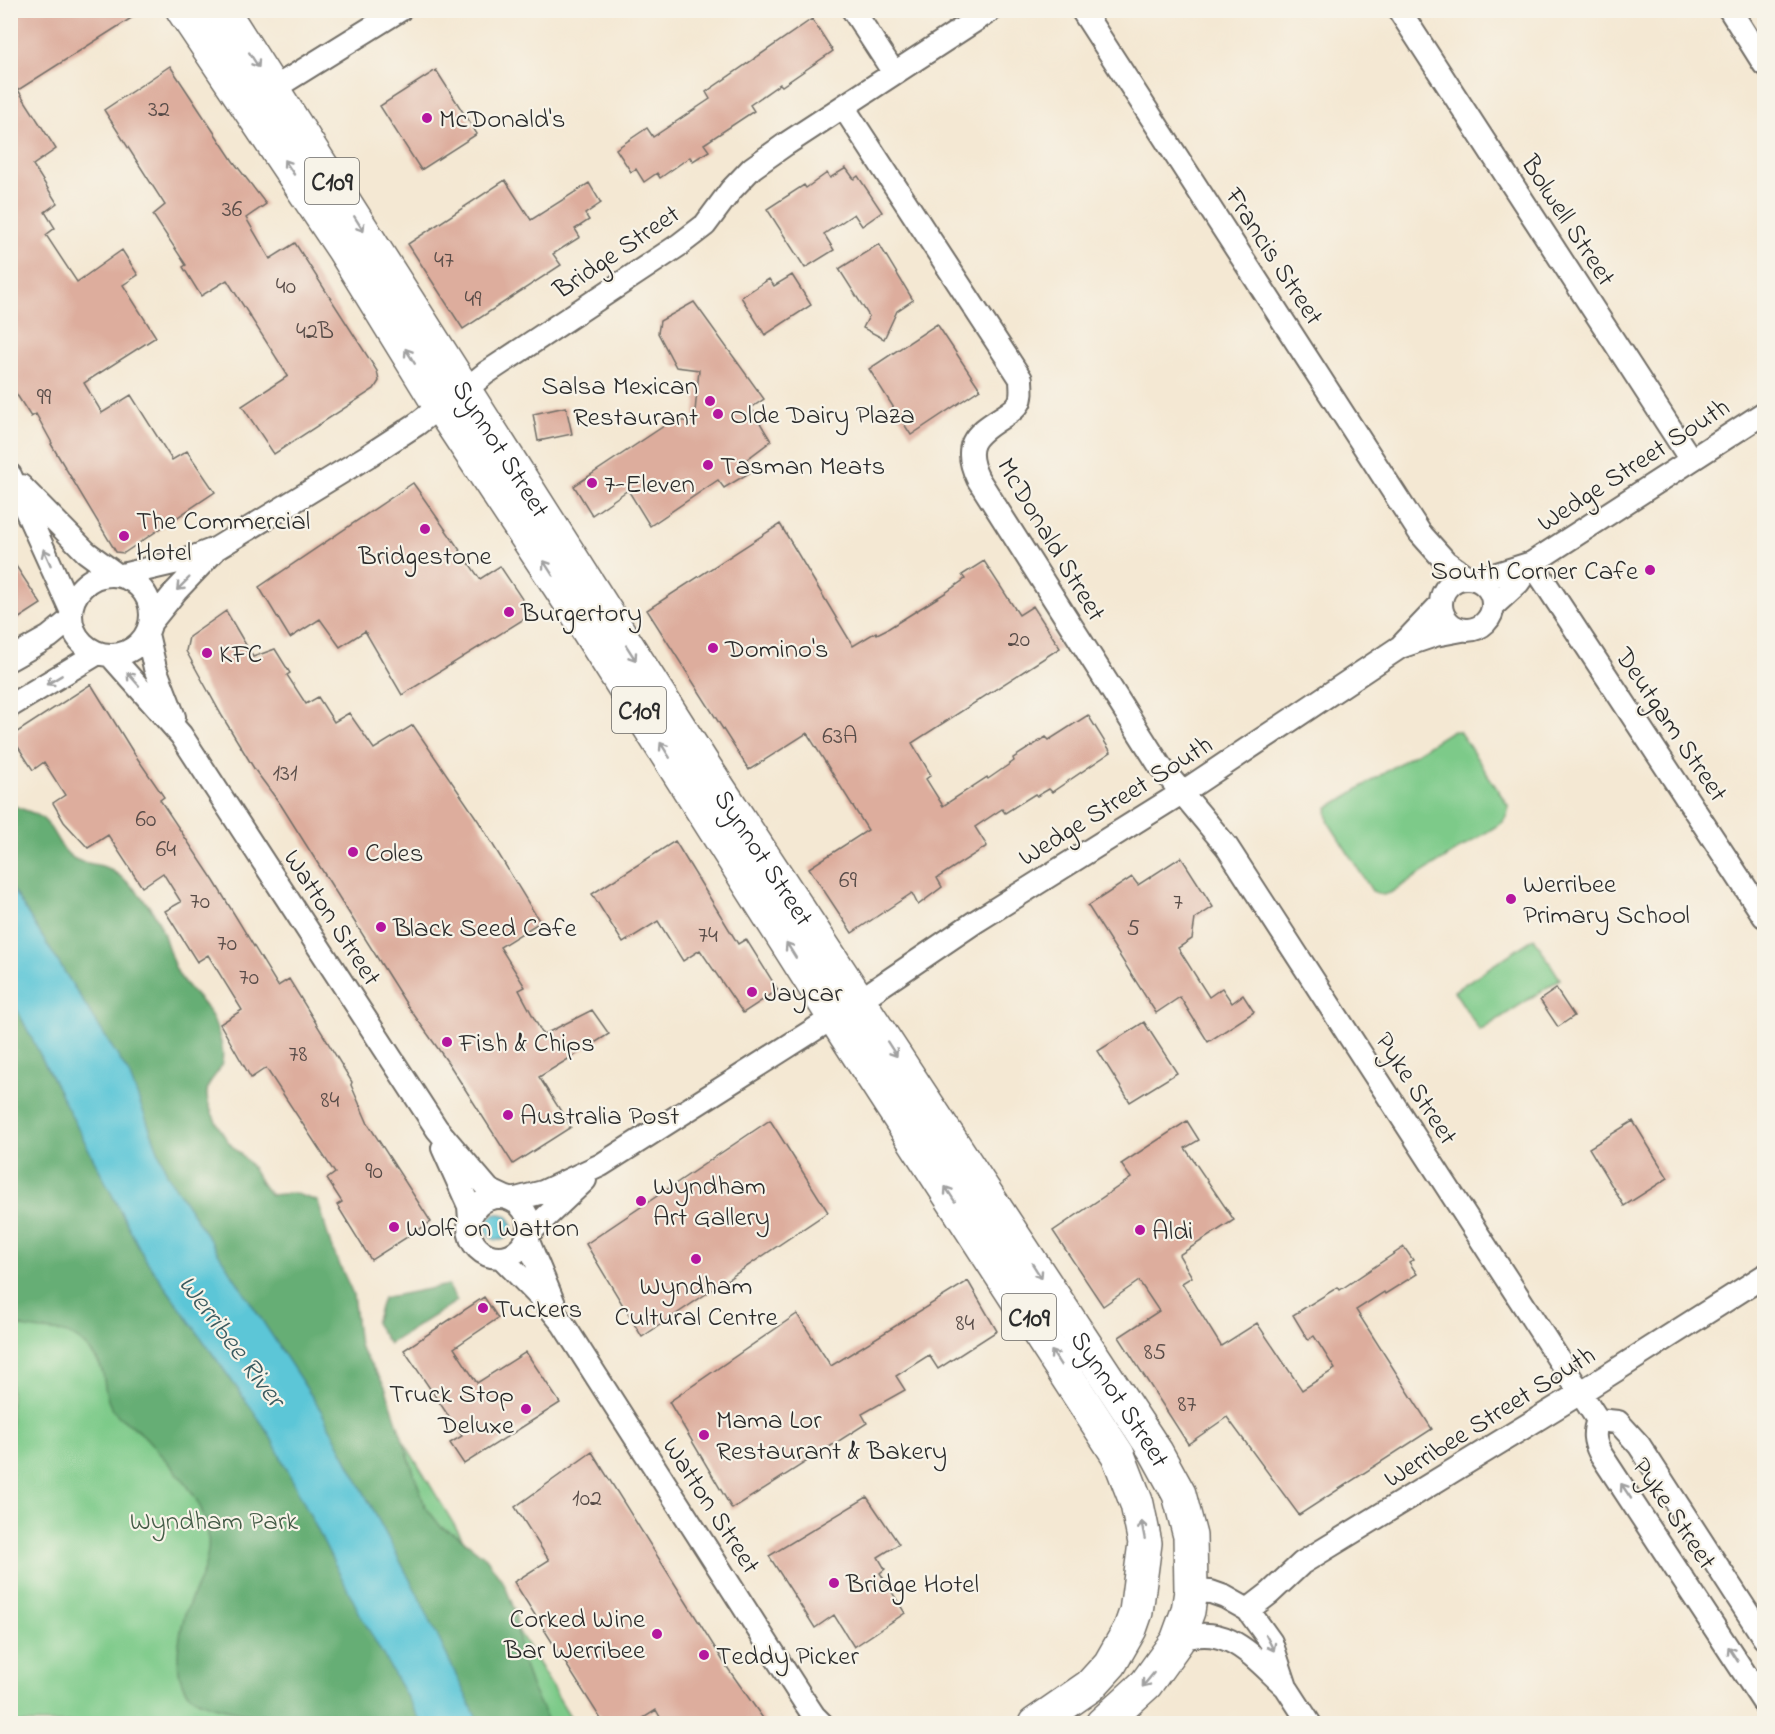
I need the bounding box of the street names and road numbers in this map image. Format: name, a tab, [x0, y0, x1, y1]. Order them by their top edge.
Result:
street label: Bolwell Street	[1509, 147, 1624, 295]
road number: C109	[305, 158, 359, 204]
street label: Francis Street	[1213, 180, 1332, 334]
street label: Bridge Street	[545, 196, 689, 311]
street label: Synnot Street	[441, 373, 558, 526]
street label: Wedge Street South	[1530, 389, 1738, 543]
street label: McDonald Street	[986, 451, 1114, 629]
street label: Deutgam Street	[1603, 640, 1736, 810]
road number: C109	[612, 687, 666, 733]
street label: Wedge Street South	[1012, 727, 1221, 878]
street label: Synnot Street	[703, 782, 822, 935]
street label: Watton Street	[272, 842, 390, 994]
street label: Pyke Street	[1364, 1025, 1466, 1154]
road number: C109	[1002, 1294, 1056, 1340]
street label: Synnot Street	[1059, 1324, 1178, 1475]
street label: Werribee Street South	[1377, 1337, 1604, 1499]
street label: Watton Street	[651, 1430, 769, 1582]
street label: Pyke Street	[1621, 1451, 1725, 1578]

